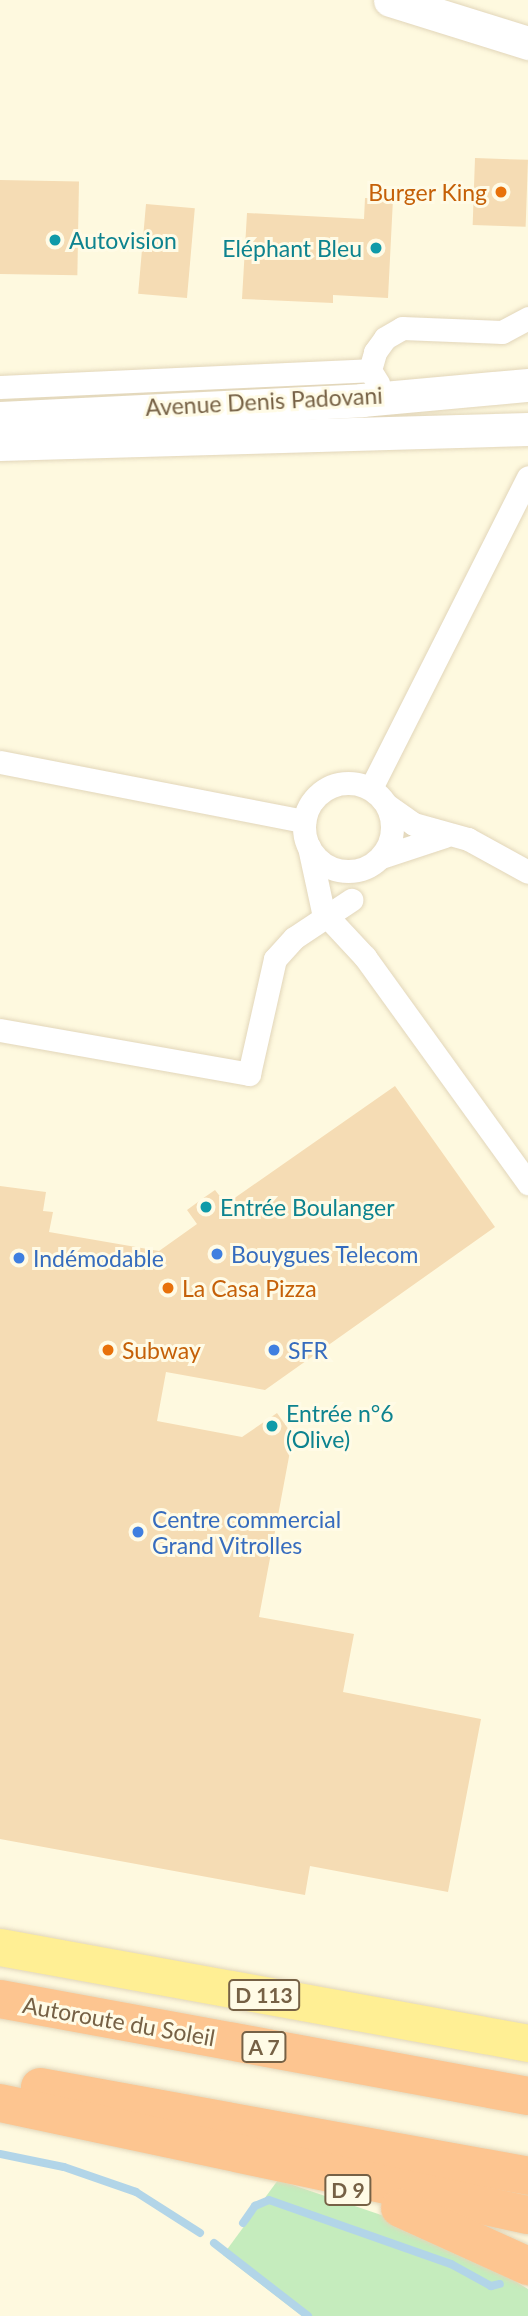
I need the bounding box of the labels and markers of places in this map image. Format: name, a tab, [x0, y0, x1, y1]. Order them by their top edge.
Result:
place label: Burger King	[368, 178, 487, 206]
marker: Burger King	[493, 184, 509, 200]
place label: Autovision	[69, 226, 177, 254]
marker: Autovision	[47, 232, 63, 248]
place label: Eléphant Bleu	[222, 234, 362, 262]
marker: Eléphant Bleu	[368, 240, 384, 256]
place label: Entrée Boulanger	[220, 1193, 395, 1221]
marker: Entrée Boulanger	[198, 1199, 214, 1215]
place label: Bouygues Telecom	[231, 1240, 419, 1268]
place label: Indémodable	[33, 1244, 164, 1272]
marker: Bouygues Telecom	[209, 1246, 225, 1262]
marker: Indémodable	[11, 1250, 27, 1266]
place label: La Casa Pizza	[182, 1274, 317, 1302]
marker: La Casa Pizza	[160, 1280, 176, 1296]
place label: Subway	[122, 1336, 201, 1364]
place label: SFR	[288, 1336, 328, 1364]
marker: Subway	[100, 1342, 116, 1358]
marker: SFR	[266, 1342, 282, 1358]
place label: Entrée n°6 (Olive)	[286, 1399, 394, 1453]
marker: Entrée n°6 (Olive)	[264, 1418, 280, 1434]
place label: Centre commercial Grand Vitrolles	[152, 1505, 341, 1559]
marker: Centre commercial Grand Vitrolles	[130, 1524, 146, 1540]

